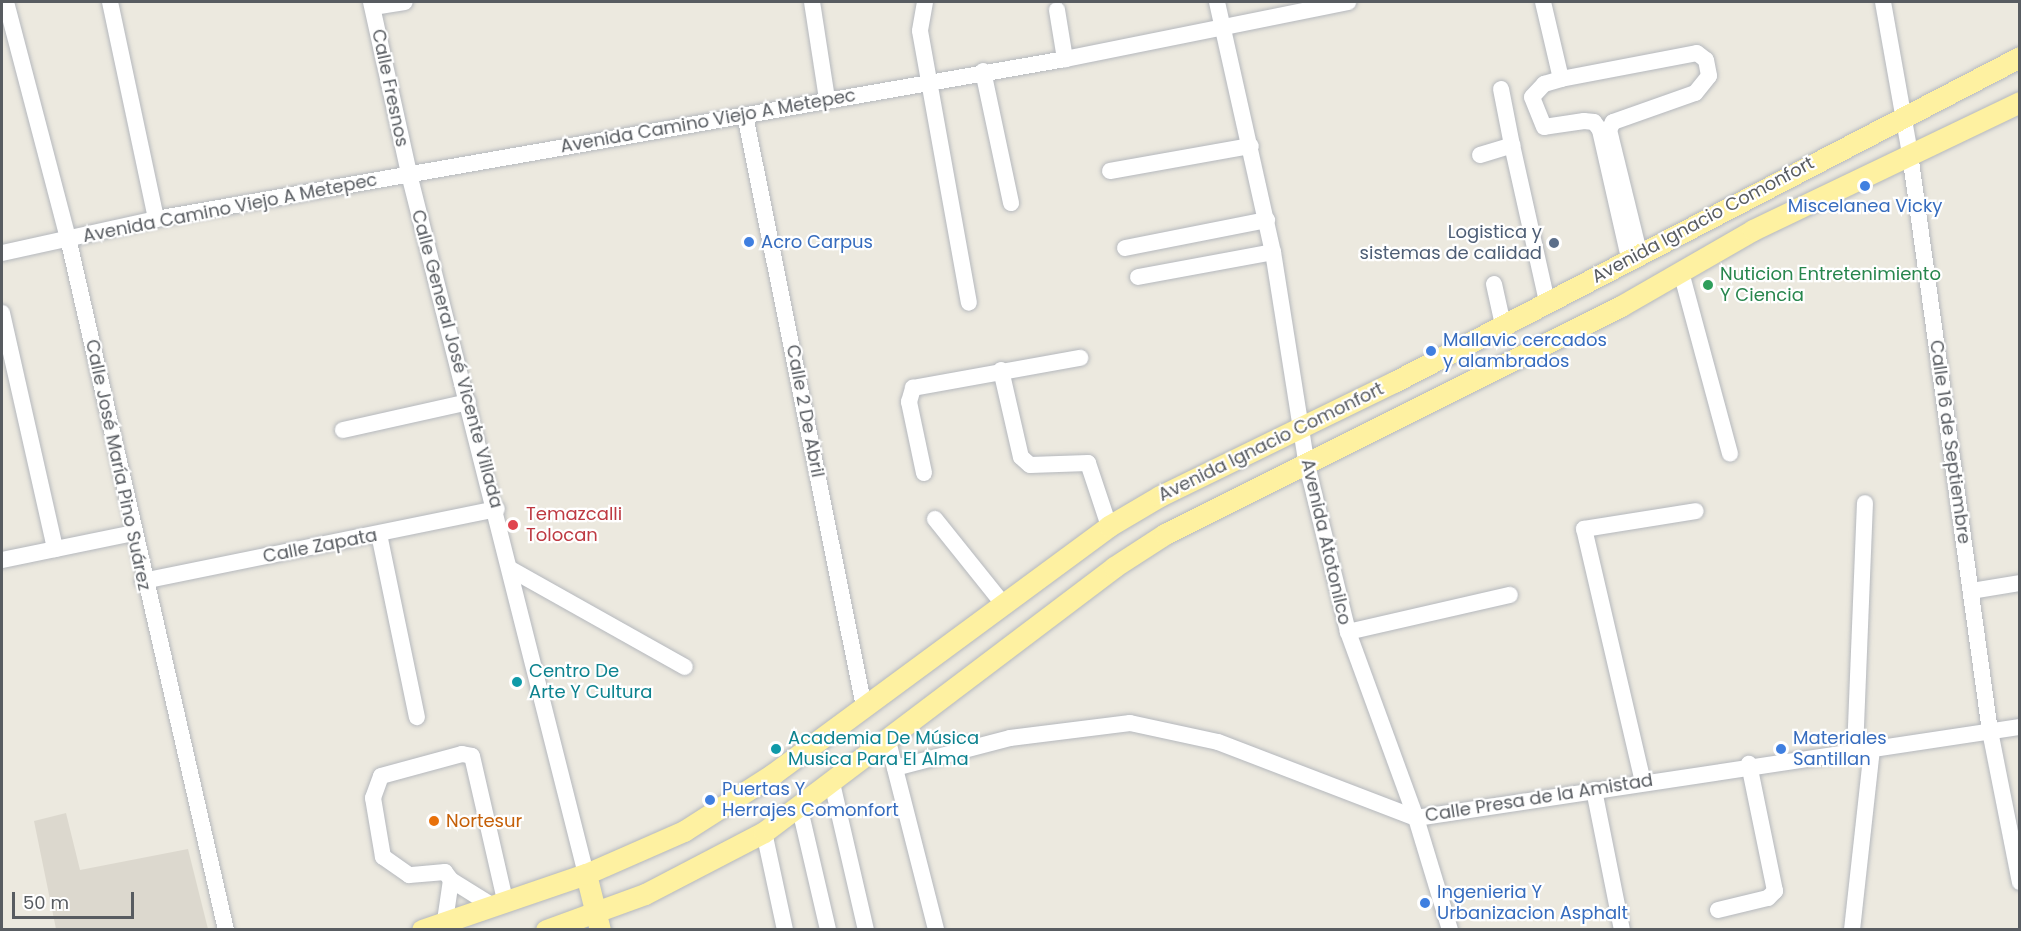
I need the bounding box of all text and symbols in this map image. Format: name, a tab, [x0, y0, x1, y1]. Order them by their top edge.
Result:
street label: Calle Fresnos	[367, 27, 413, 149]
street label: Avenida Camino Viejo A Metepec	[559, 84, 857, 158]
street label: Avenida Ignacio Comonfort	[1588, 152, 1818, 288]
street label: Avenida Camino Viejo A Metepec	[81, 169, 379, 247]
marker: Miscelanea Vicky	[1858, 179, 1872, 193]
place label: Miscelanea Vicky	[1788, 195, 1942, 217]
street label: Calle General José Vicente Villada	[407, 207, 507, 511]
place label: Logistica y sistemas de calidad	[1360, 222, 1542, 264]
place label: Acro Carpus	[761, 231, 873, 253]
marker: Acro Carpus	[742, 235, 756, 249]
marker: Logistica y sistemas de calidad	[1547, 236, 1561, 250]
place label: Nuticion Entretenimiento Y Ciencia	[1720, 264, 1941, 306]
marker: Nuticion Entretenimiento Y Ciencia	[1701, 278, 1715, 292]
place label: Mallavic cercados y alambrados	[1443, 330, 1607, 372]
street label: Calle José María Pino Suárez	[81, 338, 155, 592]
street label: Calle 16 de Septiembre	[1925, 339, 1975, 545]
street label: Calle 2 De Abril	[782, 343, 828, 479]
marker: Mallavic cercados y alambrados	[1424, 344, 1438, 358]
street label: Avenida Ignacio Comonfort	[1155, 378, 1387, 506]
street label: Avenida Atotonilco	[1296, 457, 1356, 627]
place label: Temazcalli Tolocan	[526, 504, 622, 546]
marker: Temazcalli Tolocan	[504, 516, 522, 534]
street label: Calle Zapata	[261, 524, 379, 568]
place label: Centro De Arte Y Cultura	[529, 661, 652, 704]
marker: Centro De Arte Y Cultura	[510, 675, 524, 689]
place label: Academia De Música Musica Para El Alma	[788, 728, 979, 771]
place label: Materiales Santillan	[1793, 728, 1887, 771]
marker: Academia De Música Musica Para El Alma	[769, 742, 783, 756]
marker: Materiales Santillan	[1774, 742, 1788, 756]
street label: Calle Presa de la Amistad	[1423, 769, 1655, 827]
place label: Puertas Y Herrajes Comonfort	[722, 779, 899, 822]
marker: Puertas Y Herrajes Comonfort	[703, 793, 717, 807]
place label: Nortesur	[446, 810, 522, 832]
marker: Nortesur	[427, 814, 441, 828]
scale bar	[15, 880, 136, 918]
place label: Ingenieria Y Urbanizacion Asphalt	[1437, 882, 1628, 924]
text: 50 m	[23, 890, 69, 915]
marker: Ingenieria Y Urbanizacion Asphalt	[1418, 896, 1432, 910]

